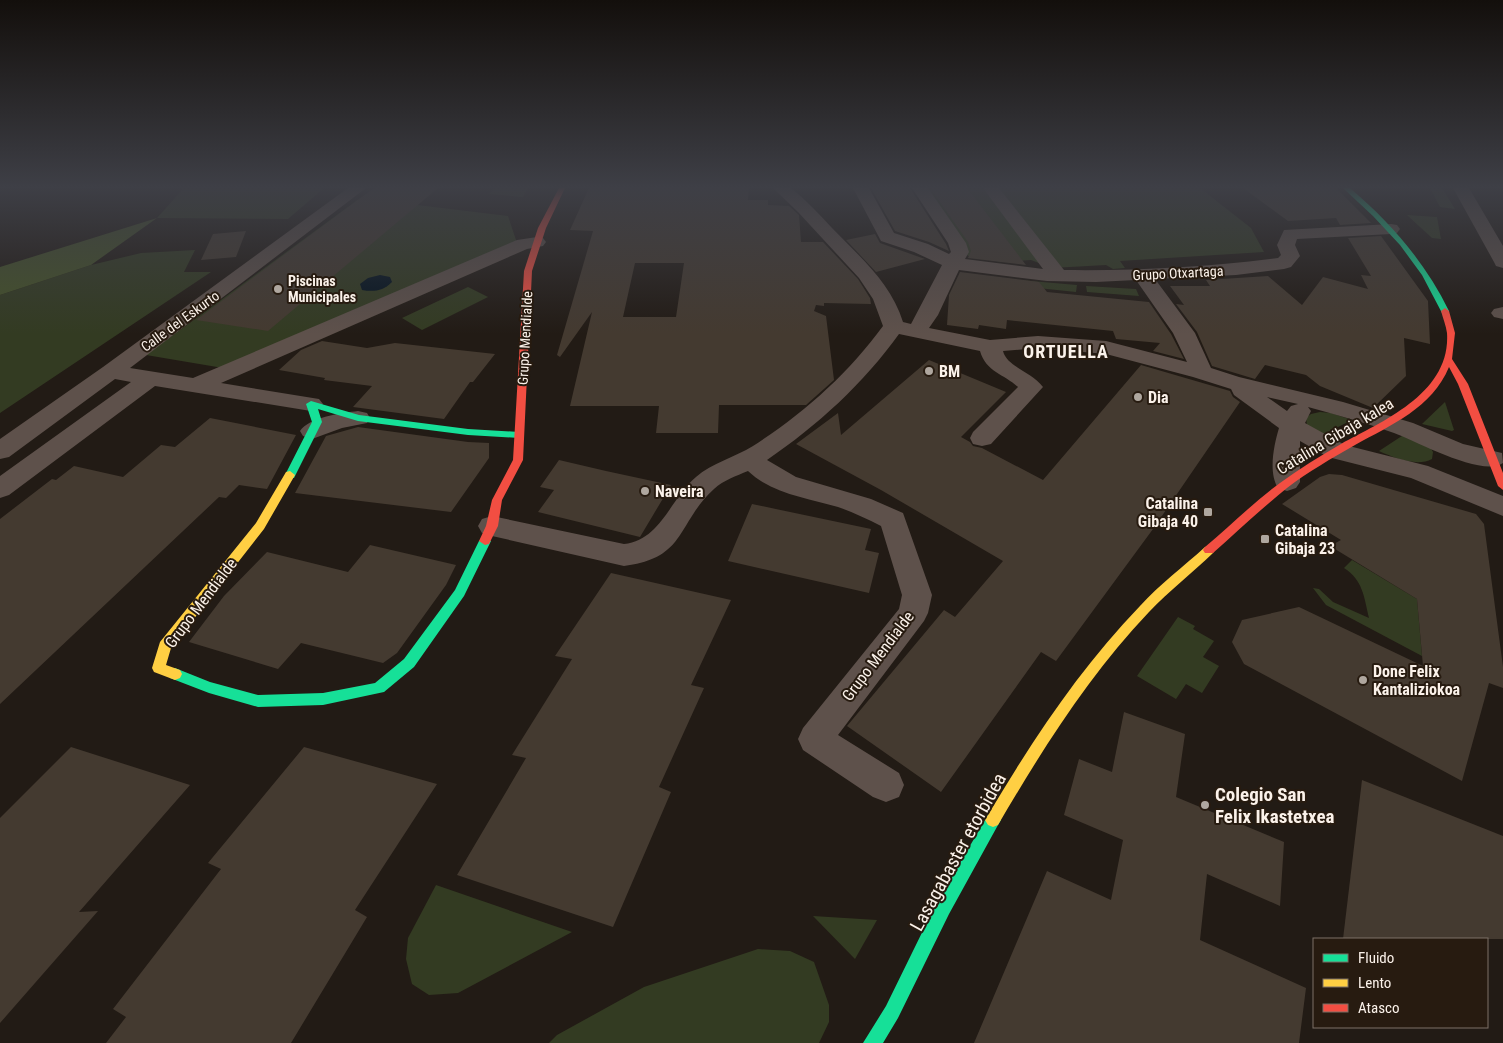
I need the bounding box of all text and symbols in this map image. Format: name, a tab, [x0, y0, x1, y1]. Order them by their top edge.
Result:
street label: Grupo Otxartaga	[1132, 263, 1224, 283]
place label: Piscinas Municipales	[288, 273, 356, 305]
marker: Piscinas Municipales	[272, 283, 284, 295]
street label: Calle del Eskurto	[138, 287, 222, 355]
street label: Grupo Mendialde	[515, 290, 535, 385]
district label: ORTUELLA	[1023, 341, 1109, 362]
place label: BM	[939, 362, 960, 381]
marker: BM	[923, 365, 935, 377]
place label: Dia	[1148, 388, 1169, 407]
marker: Dia	[1132, 391, 1144, 403]
street label: Catalina Gibaja kalea	[1273, 394, 1397, 478]
place label: Naveira	[655, 482, 704, 501]
marker: Naveira	[639, 485, 651, 497]
place label: Catalina Gibaja 40	[1138, 494, 1198, 531]
marker: Catalina Gibaja 40	[1202, 506, 1214, 518]
place label: Catalina Gibaja 23	[1275, 521, 1335, 558]
marker: Catalina Gibaja 23	[1259, 533, 1271, 545]
street label: Grupo Mendialde	[161, 554, 241, 652]
street label: Grupo Mendialde	[838, 607, 918, 705]
place label: Done Felix Kantaliziokoa	[1373, 662, 1461, 699]
marker: Done Felix Kantaliziokoa	[1357, 674, 1369, 686]
street label: Lasagabaster etorbidea	[905, 769, 1011, 935]
place label: Colegio San Felix Ikastetxea	[1215, 783, 1335, 828]
marker: Colegio San Felix Ikastetxea	[1199, 799, 1211, 811]
legend	[1313, 938, 1488, 1028]
text: Fluido	[1358, 949, 1394, 967]
text: Lento	[1358, 974, 1391, 992]
text: Atasco	[1358, 999, 1399, 1017]

